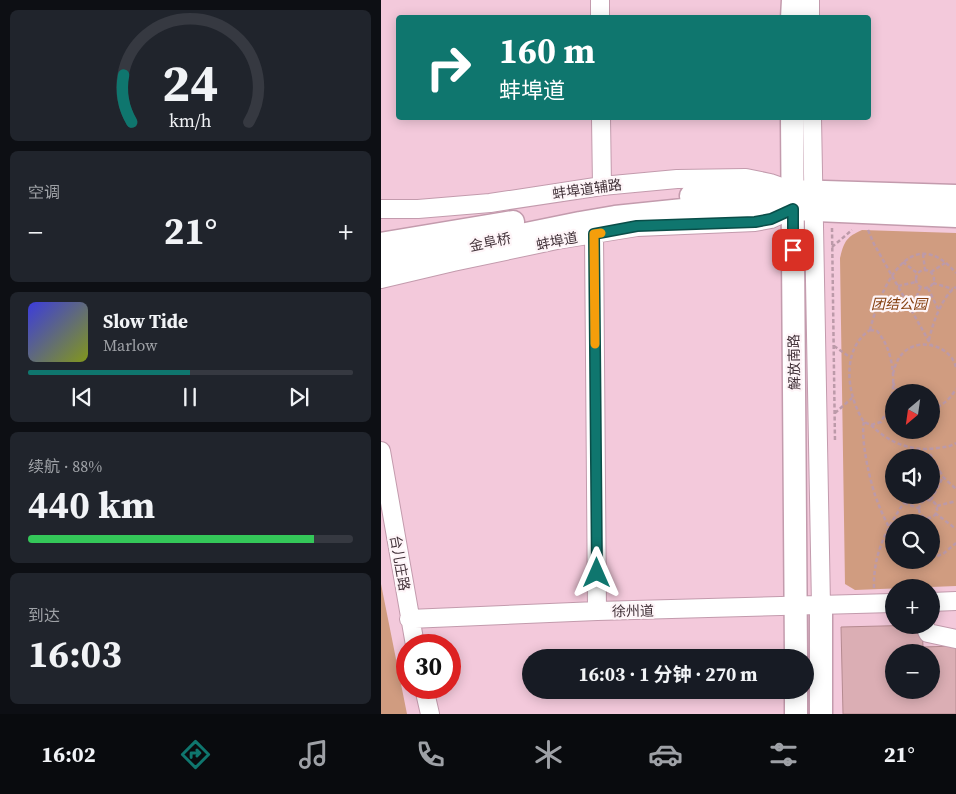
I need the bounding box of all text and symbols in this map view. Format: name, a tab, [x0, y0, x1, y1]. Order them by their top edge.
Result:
text: 160 m	[499, 27, 595, 75]
icon: right	[416, 35, 481, 100]
text: 24	[162, 47, 219, 118]
text: 蚌埠道	[499, 75, 565, 105]
text: km/h	[169, 108, 212, 133]
street label: 蚌埠道辅路	[551, 174, 623, 204]
text: 空调	[28, 181, 60, 203]
text: 21°	[164, 205, 217, 257]
text: −	[28, 213, 43, 251]
text: +	[338, 213, 353, 251]
street label: 蚌埠道	[534, 227, 580, 255]
street label: 金阜桥	[467, 228, 513, 256]
pin	[772, 229, 814, 271]
icon: arrive	[779, 236, 807, 264]
park label: 团结公园	[871, 294, 929, 314]
text: Slow Tide	[103, 308, 188, 334]
text: Marlow	[103, 334, 158, 356]
street label: 解放南路	[784, 334, 804, 390]
icon: previous	[68, 383, 96, 411]
icon: pause	[176, 383, 204, 411]
icon: next	[285, 383, 313, 411]
north arrow	[885, 384, 940, 439]
map controls	[885, 384, 940, 699]
button: sound	[885, 449, 940, 504]
text: 续航 · 88%	[28, 455, 102, 477]
text: 440 km	[28, 479, 155, 531]
button: search	[885, 514, 940, 569]
street label: 台儿庄路	[385, 534, 415, 592]
position arrow	[570, 546, 622, 598]
button: +	[885, 579, 940, 634]
street label: 徐州道	[612, 601, 654, 621]
text: 到达	[28, 604, 60, 626]
text: 16:03	[28, 628, 122, 680]
speed limit sign: 30	[396, 634, 461, 699]
button: −	[885, 644, 940, 699]
text: 16:03 · 1 分钟 · 270 m	[578, 661, 758, 687]
icon: directions	[178, 737, 213, 772]
icon: music	[296, 737, 331, 772]
icon: phone	[413, 737, 448, 772]
icon: climate	[531, 737, 566, 772]
icon: car	[648, 737, 683, 772]
icon: filters	[766, 737, 801, 772]
text: 16:02	[41, 739, 96, 769]
text: 21°	[884, 739, 915, 769]

